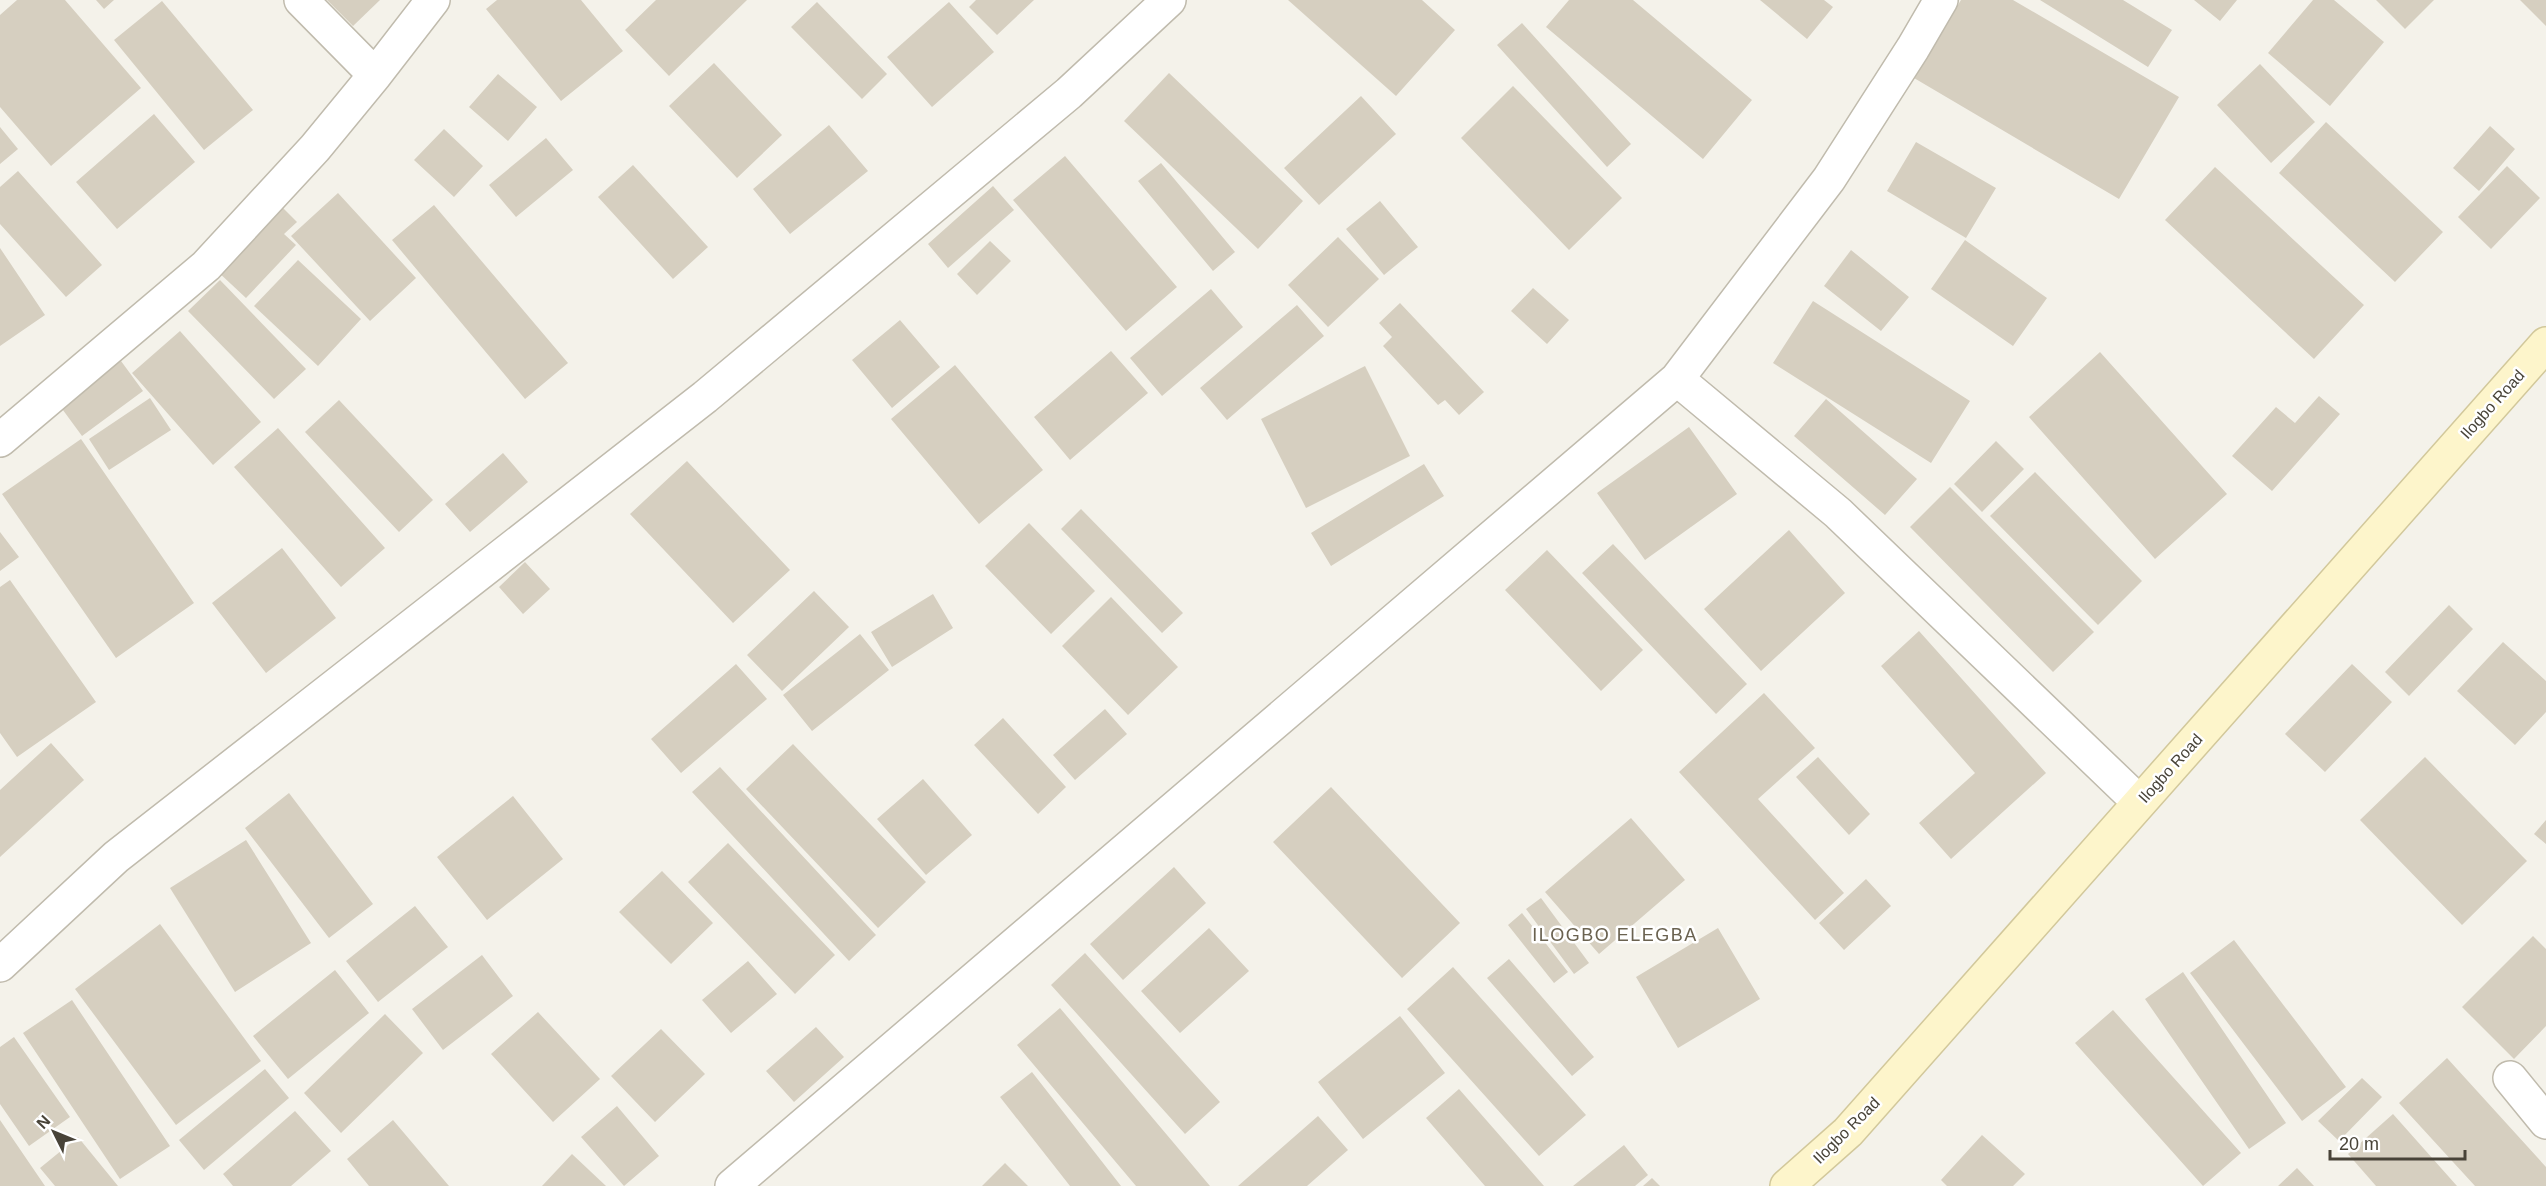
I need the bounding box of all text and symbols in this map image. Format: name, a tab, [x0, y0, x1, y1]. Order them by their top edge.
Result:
street label: Ilogbo Road	[2457, 367, 2528, 442]
street label: Ilogbo Road	[2135, 731, 2206, 806]
district label: ILOGBO ELEGBA	[1532, 925, 1698, 945]
street label: Ilogbo Road	[1810, 1094, 1883, 1167]
north arrow	[24, 1102, 84, 1162]
text: N	[33, 1112, 54, 1132]
scale bar	[2330, 1123, 2465, 1161]
text: 20 m	[2339, 1134, 2379, 1154]

